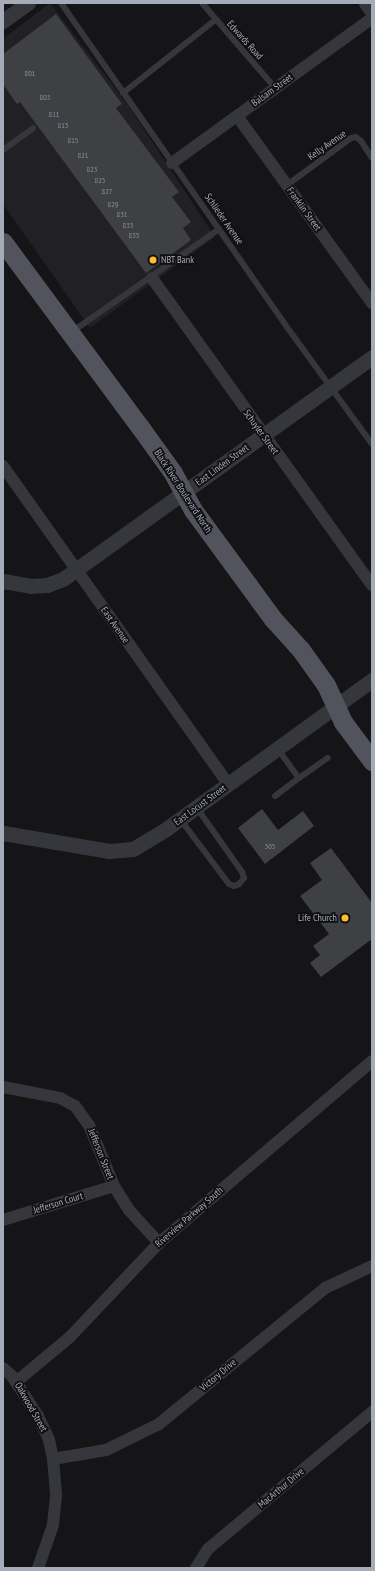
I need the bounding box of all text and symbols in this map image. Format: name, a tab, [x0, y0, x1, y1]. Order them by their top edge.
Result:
street label: Edwards Road	[224, 18, 266, 62]
house number: 801	[25, 69, 35, 79]
street label: Balsam Street	[249, 71, 295, 109]
house number: 803	[40, 93, 50, 103]
house number: 811	[49, 110, 59, 120]
house number: 813	[58, 121, 68, 131]
street label: Kelly Avenue	[305, 127, 349, 163]
house number: 815	[68, 136, 78, 146]
house number: 821	[78, 151, 88, 161]
house number: 823	[87, 165, 97, 175]
house number: 825	[95, 176, 105, 186]
street label: Franklin Street	[284, 185, 324, 233]
house number: 827	[102, 187, 112, 197]
street label: Schlieder Avenue	[202, 191, 246, 247]
house number: 829	[108, 200, 118, 210]
house number: 831	[117, 210, 127, 220]
house number: 833	[123, 221, 133, 231]
house number: 835	[129, 231, 139, 241]
place label: NBT Bank	[161, 254, 194, 266]
marker: NBT Bank	[148, 255, 158, 265]
street label: Schuyler Street	[241, 407, 281, 457]
street label: East Linden Street	[193, 442, 251, 488]
street label: Black River Boulevard North	[152, 447, 214, 535]
street label: East Avenue	[98, 604, 132, 646]
street label: East Locust Street	[172, 782, 228, 828]
house number: 305	[265, 842, 275, 852]
place label: Life Church	[298, 912, 337, 924]
marker: Life Church	[340, 913, 350, 923]
street label: Jefferson Street	[85, 1127, 117, 1181]
street label: Riverview Parkway South	[152, 1184, 226, 1250]
street label: Jefferson Court	[32, 1190, 84, 1216]
street label: Victory Drive	[197, 1356, 239, 1394]
street label: Oakwood Street	[12, 1380, 50, 1434]
street label: MacArthur Drive	[256, 1465, 306, 1511]

